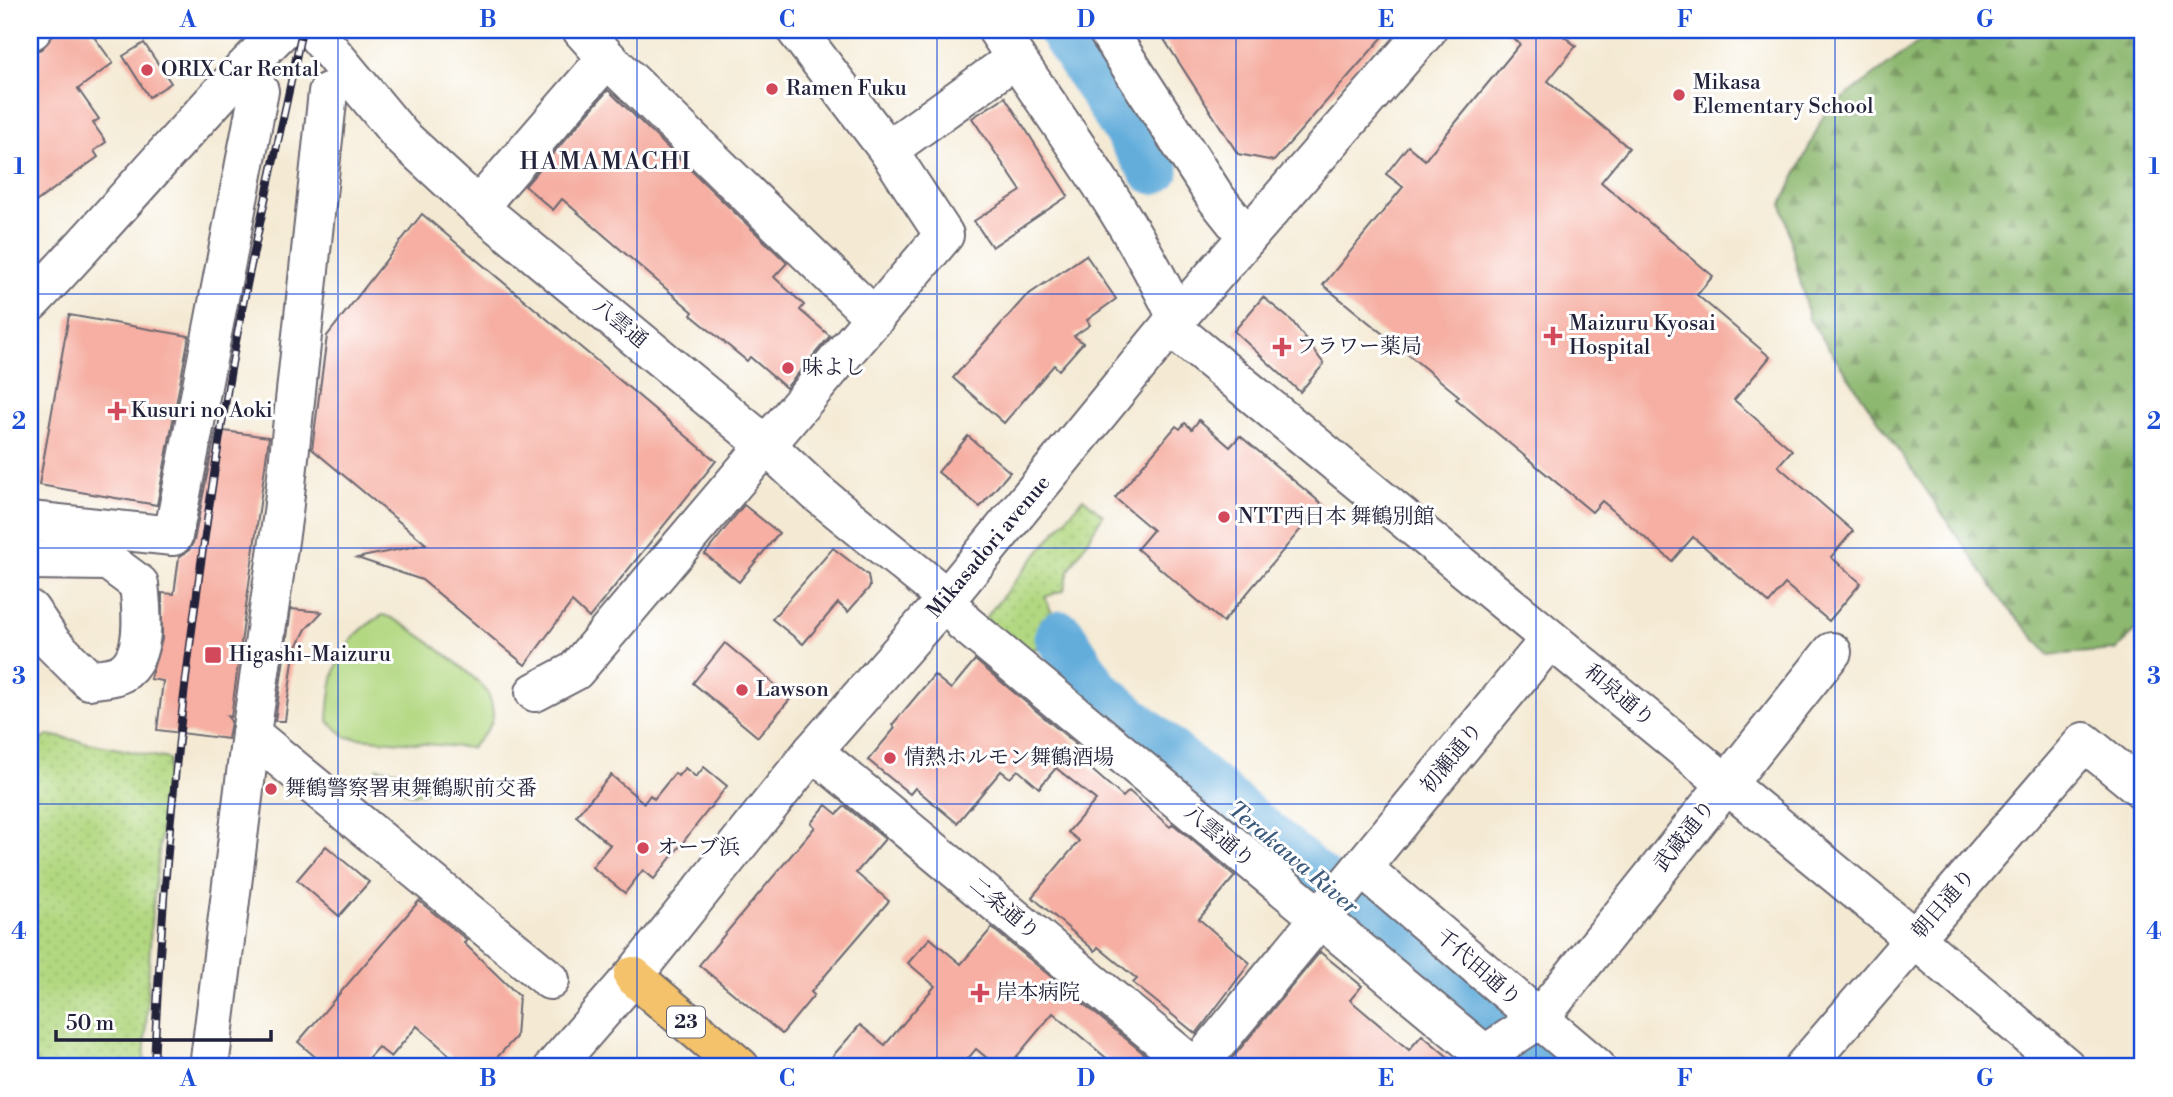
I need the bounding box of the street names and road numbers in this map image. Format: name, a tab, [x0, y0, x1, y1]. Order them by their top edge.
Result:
street label: 八雲通	[588, 294, 652, 354]
street label: Mikasadori avenue	[922, 470, 1056, 624]
street label: 和泉通り	[1578, 659, 1660, 733]
street label: 初瀬通り	[1415, 717, 1489, 799]
street label: 武蔵通り	[1649, 795, 1721, 877]
street label: 八雲通り	[1178, 800, 1260, 874]
street label: 朝日通り	[1907, 864, 1981, 944]
street label: 二条通り	[963, 872, 1045, 946]
street label: 千代田通り	[1430, 924, 1526, 1012]
road number: 23	[667, 1006, 705, 1038]

